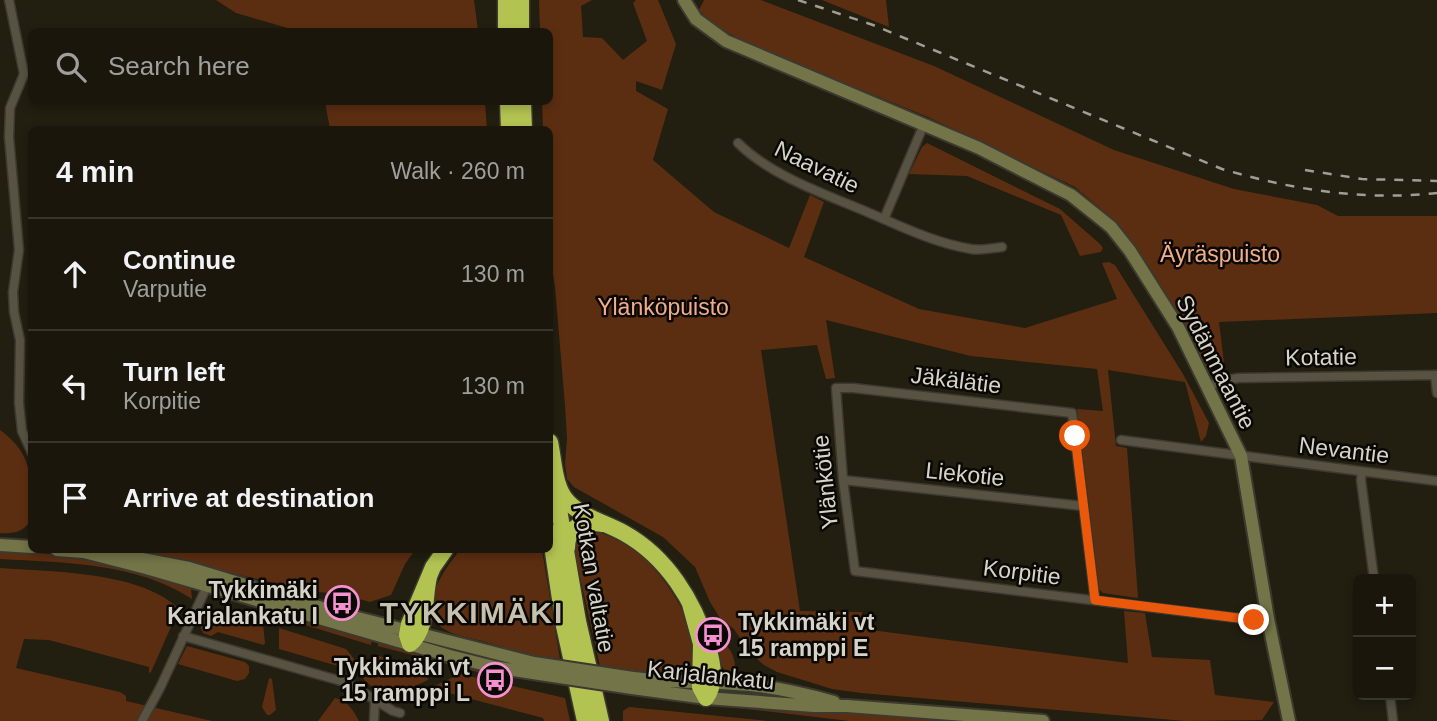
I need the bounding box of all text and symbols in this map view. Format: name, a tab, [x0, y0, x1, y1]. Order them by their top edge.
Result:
search box	[28, 28, 553, 105]
icon: search	[52, 48, 90, 86]
text: Search here	[108, 51, 250, 81]
street label: Naavatie	[771, 135, 863, 199]
text: 4 min	[56, 155, 134, 188]
text: Walk · 260 m	[390, 158, 525, 184]
park label: Äyräspuisto	[1160, 241, 1280, 267]
text: Continue	[123, 245, 236, 275]
icon: ahead	[56, 255, 94, 293]
text: 130 m	[461, 261, 525, 287]
text: Varputie	[123, 276, 207, 302]
street label: Sydänmaantie	[1171, 291, 1261, 433]
park label: Ylänköpuisto	[597, 294, 729, 320]
street label: Kotatie	[1285, 343, 1357, 371]
text: Turn left	[123, 357, 225, 387]
street label: Jäkälätie	[909, 362, 1003, 398]
icon: left	[56, 367, 94, 405]
text: 130 m	[461, 373, 525, 399]
text: Korpitie	[123, 388, 201, 414]
route start	[1059, 420, 1090, 451]
street label: Nevantie	[1297, 432, 1391, 468]
street label: Ylänkötie	[807, 434, 843, 530]
street label: Liekotie	[924, 457, 1006, 491]
icon: arrive	[56, 479, 94, 517]
text: Arrive at destination	[123, 483, 374, 513]
street label: Kotkan valtatie	[568, 501, 620, 655]
street label: Korpitie	[982, 554, 1062, 590]
map controls	[1353, 574, 1416, 700]
button: +	[1353, 574, 1416, 637]
place label: Tykkimäki Karjalankatu I	[167, 577, 318, 629]
bus stop icon: Tykkimäki Karjalankatu I	[323, 584, 361, 622]
district label: TYKKIMÄKI	[380, 596, 564, 629]
route end	[1238, 604, 1269, 635]
place label: Tykkimäki vt 15 ramppi E	[738, 609, 875, 661]
bus stop icon: Tykkimäki vt 15 ramppi E	[694, 616, 732, 654]
button: −	[1353, 637, 1416, 700]
place label: Tykkimäki vt 15 ramppi L	[334, 654, 470, 706]
street label: Karjalankatu	[646, 655, 776, 695]
bus stop icon: Tykkimäki vt 15 ramppi L	[476, 661, 514, 699]

